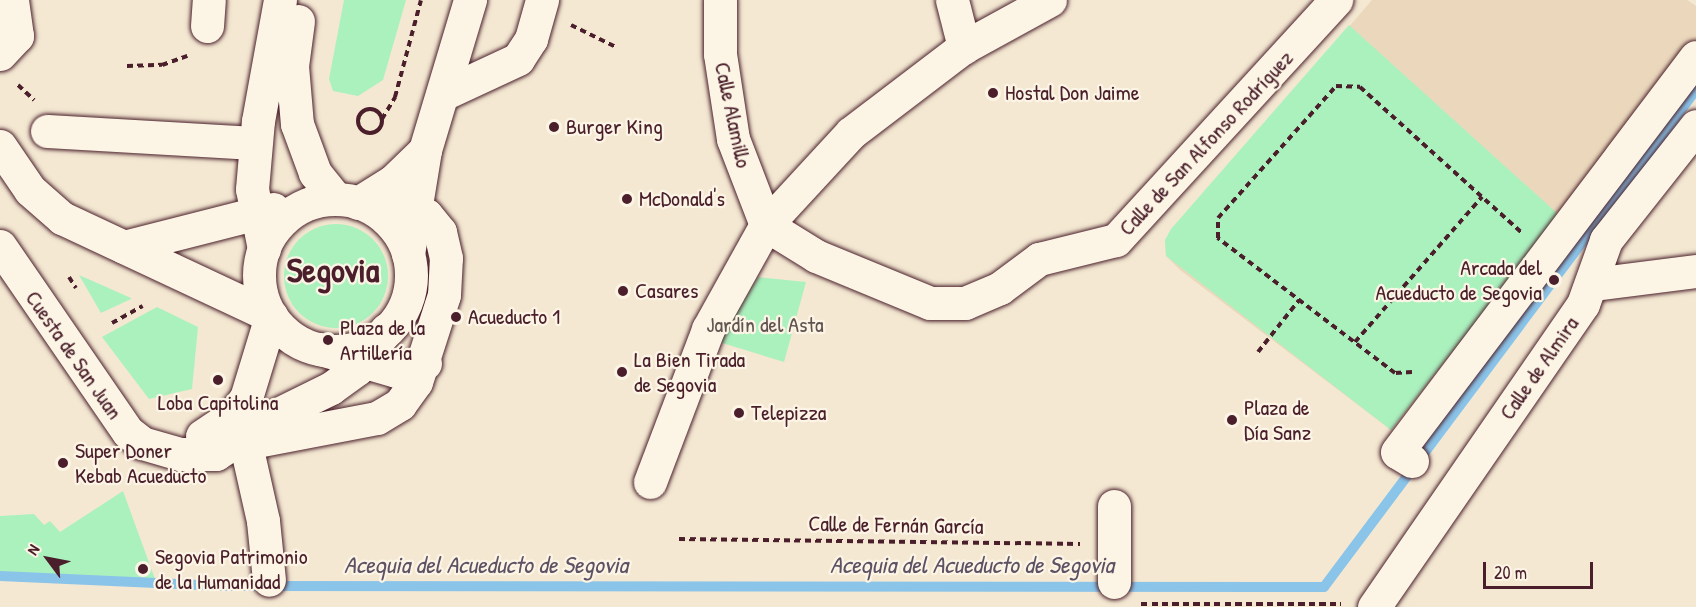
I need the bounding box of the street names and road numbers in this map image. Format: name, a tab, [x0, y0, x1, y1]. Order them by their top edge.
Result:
street label: Calle de San Alfonso Rodríguez	[1113, 45, 1299, 241]
street label: Calle Alamillo	[709, 60, 757, 170]
street label: Cuesta de San Juan	[20, 286, 128, 424]
street label: Calle de Almira	[1494, 311, 1584, 425]
street label: Calle de Fernán García	[808, 510, 984, 540]

